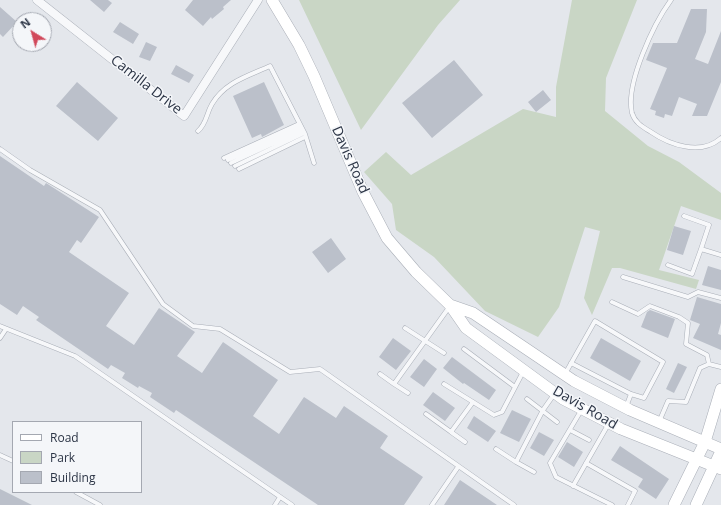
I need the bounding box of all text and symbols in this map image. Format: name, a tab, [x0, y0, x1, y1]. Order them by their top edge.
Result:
north arrow	[12, 12, 52, 52]
text: N	[17, 14, 33, 32]
street label: Camilla Drive	[107, 52, 185, 118]
street label: Davis Road	[328, 124, 372, 196]
street label: Davis Road	[550, 383, 620, 433]
legend	[12, 421, 142, 493]
text: Road	[50, 429, 79, 446]
text: Park	[50, 449, 75, 466]
text: Building	[50, 469, 95, 486]

